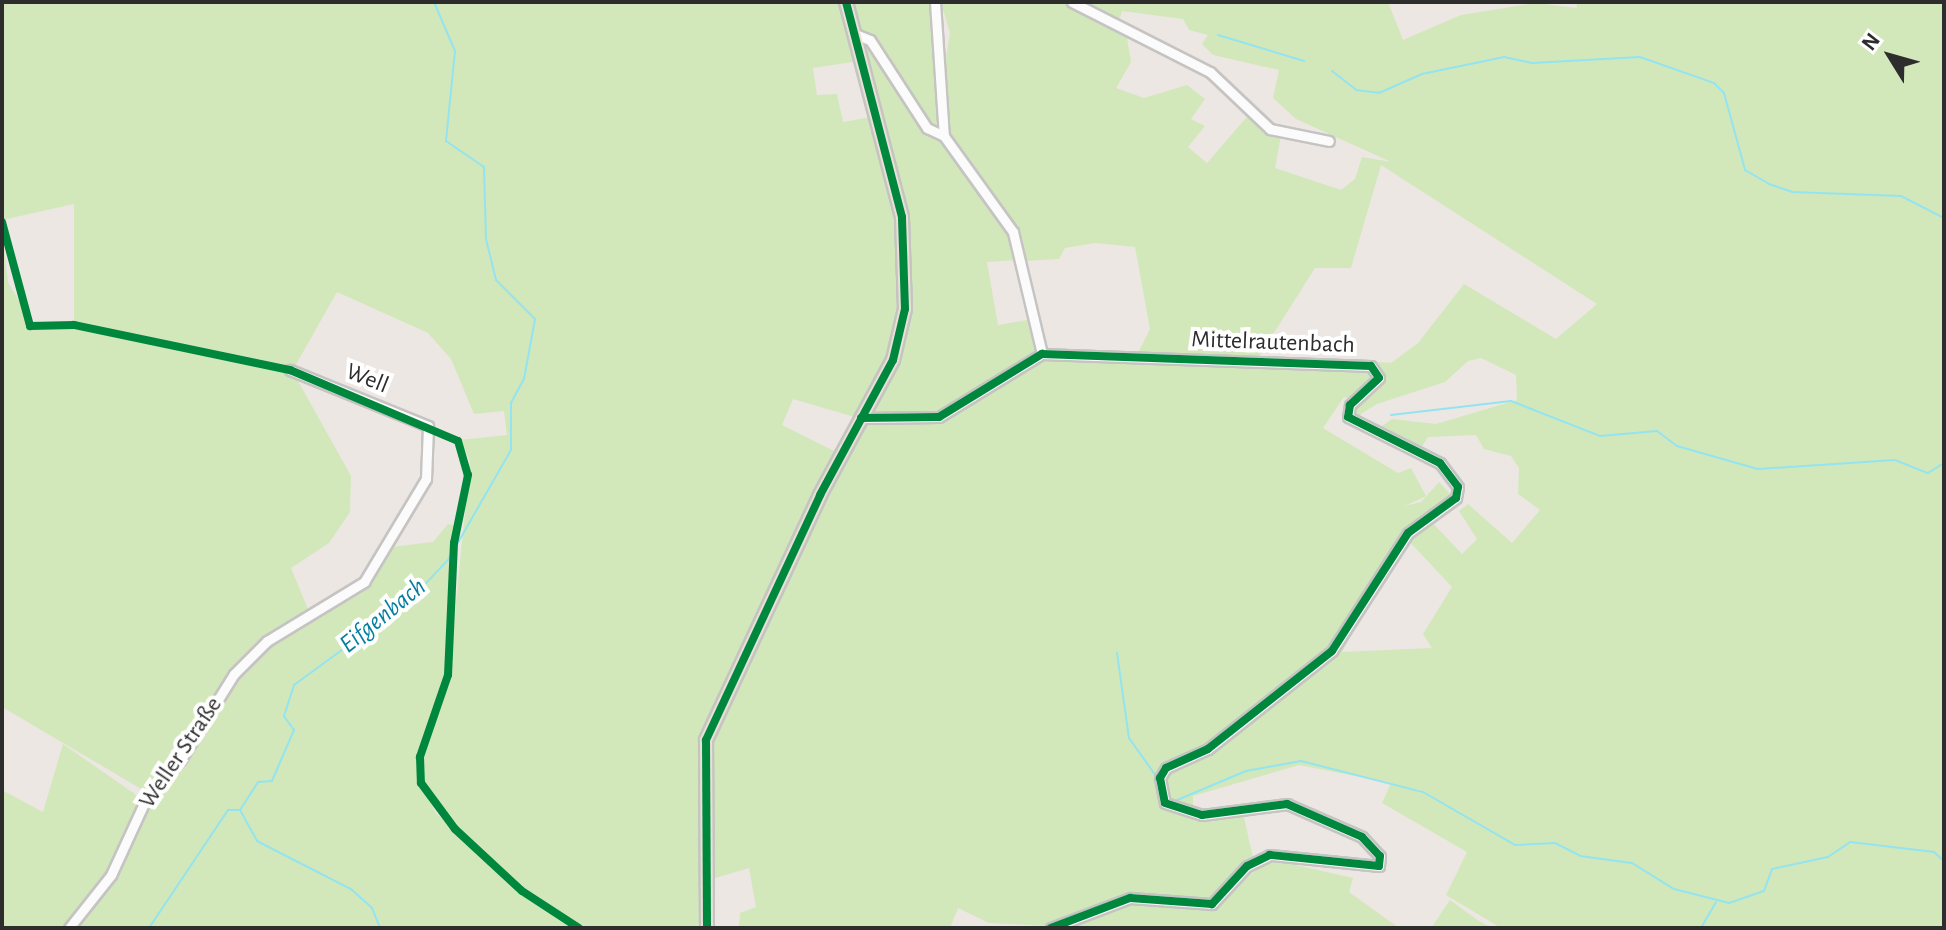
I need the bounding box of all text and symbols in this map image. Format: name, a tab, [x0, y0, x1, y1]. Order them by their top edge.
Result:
north arrow	[1850, 16, 1930, 96]
text: N	[1857, 29, 1884, 54]
street label: Mittelrautenbach	[1191, 326, 1355, 360]
street label: Well	[342, 358, 392, 400]
water label: Eifgenbach	[333, 572, 433, 660]
street label: Weller Straße	[133, 692, 229, 814]

